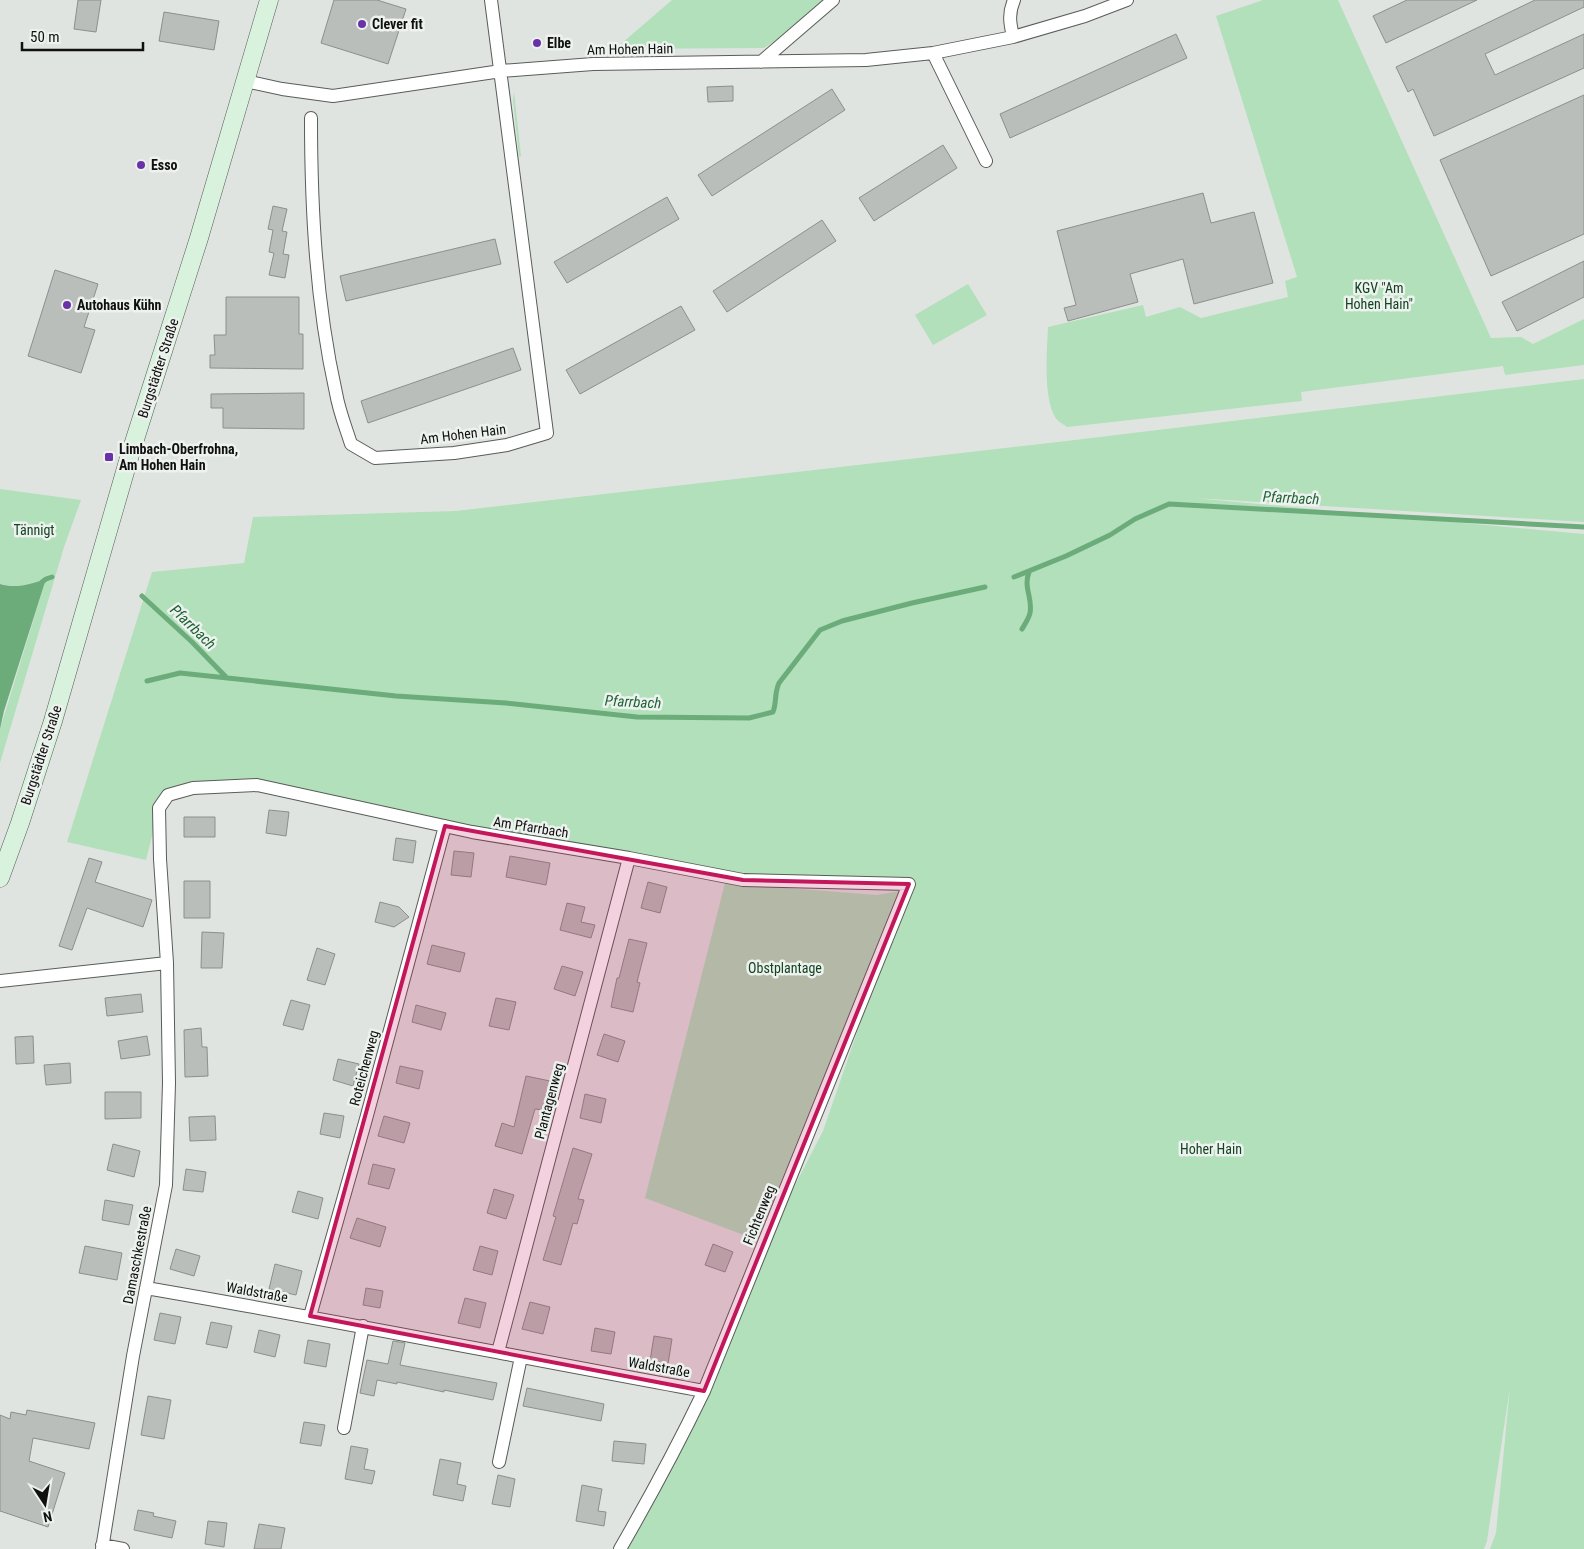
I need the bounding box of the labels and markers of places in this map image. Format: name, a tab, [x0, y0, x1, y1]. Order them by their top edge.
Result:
place label: Clever fit	[372, 16, 423, 32]
marker: Clever fit	[356, 18, 368, 30]
place label: Elbe	[547, 35, 571, 51]
marker: Elbe	[531, 37, 543, 49]
place label: Esso	[151, 157, 178, 173]
marker: Esso	[135, 159, 147, 171]
place label: Autohaus Kühn	[77, 297, 162, 313]
marker: Autohaus Kühn	[61, 299, 73, 311]
place label: Limbach-Oberfrohna, Am Hohen Hain	[119, 441, 238, 473]
marker: Limbach-Oberfrohna, Am Hohen Hain	[103, 451, 115, 463]

